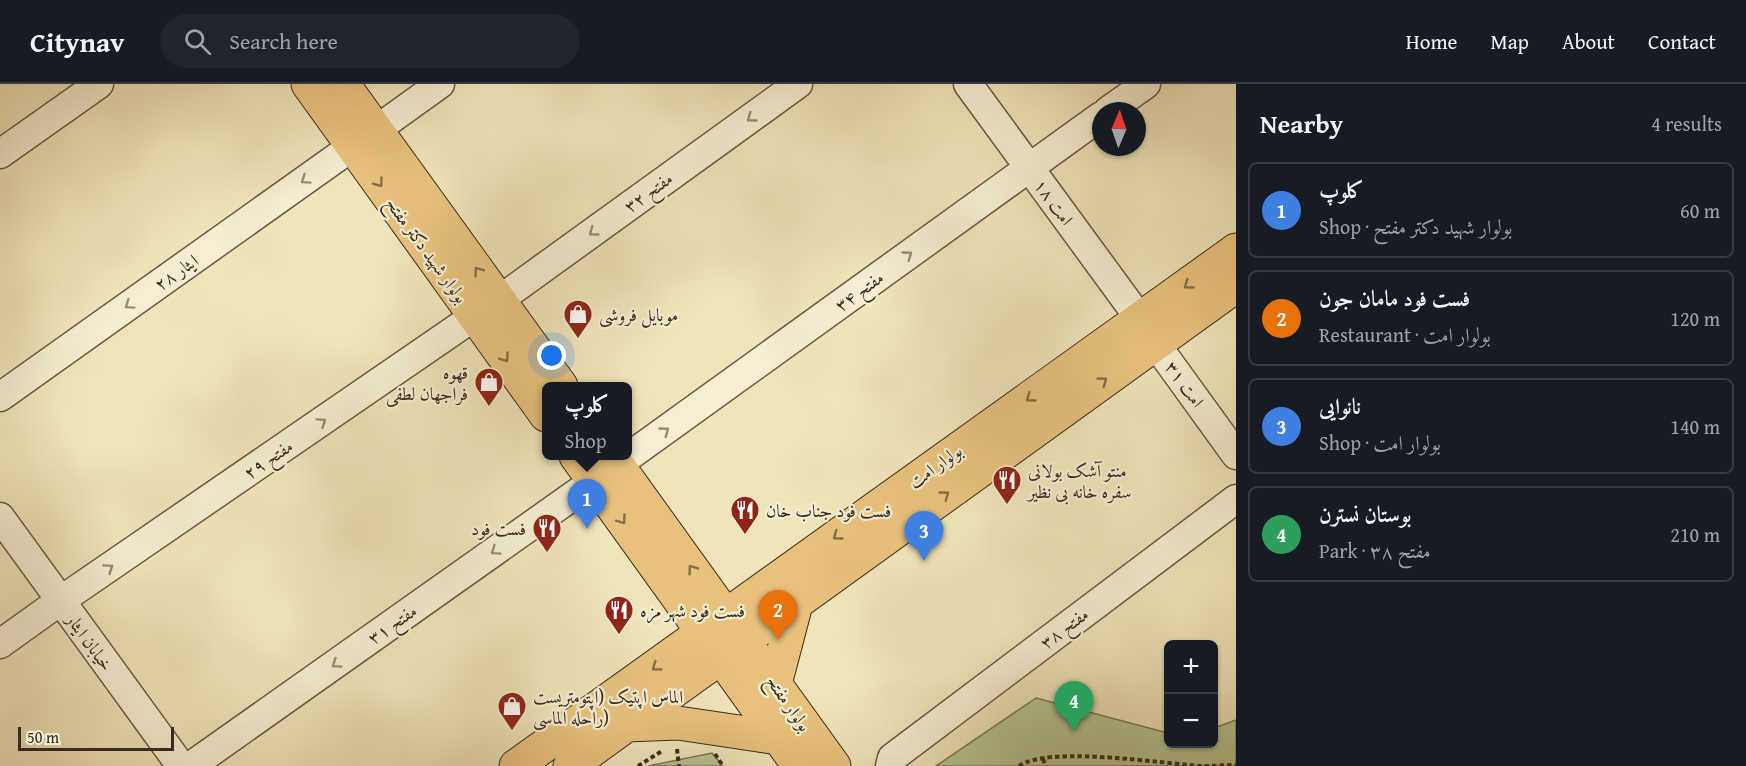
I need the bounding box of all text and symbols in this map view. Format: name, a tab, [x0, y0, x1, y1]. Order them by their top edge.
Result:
search box	[160, 14, 580, 68]
text: Citynav	[30, 21, 124, 62]
icon: search	[181, 25, 214, 58]
text: Search here	[229, 25, 338, 57]
text: Home	[1406, 26, 1457, 57]
text: Map	[1490, 26, 1529, 57]
text: About	[1562, 26, 1615, 57]
text: Contact	[1648, 26, 1716, 57]
north arrow	[1092, 102, 1146, 156]
text: Nearby	[1260, 104, 1343, 143]
text: 4 results	[1651, 109, 1722, 138]
one-way arrow	[746, 111, 757, 122]
street label: مفتح ۳۲	[618, 165, 680, 221]
one-way arrow	[300, 173, 311, 184]
street label: امت ۱۸	[1028, 173, 1080, 231]
text: کلوپ	[1319, 174, 1364, 206]
one-way arrow	[372, 176, 383, 187]
street label: بولوار شهید دکتر مفتح	[377, 191, 475, 310]
text: 1	[1276, 196, 1287, 225]
text: 60 m	[1680, 196, 1720, 225]
text: Shop · بولوار شهید دکتر مفتح	[1319, 212, 1512, 241]
one-way arrow	[588, 225, 599, 236]
street label: ایثار ۲۸	[148, 247, 204, 297]
one-way arrow	[902, 251, 913, 262]
street label: مفتح ۳۴	[829, 264, 891, 320]
one-way arrow	[474, 266, 485, 277]
one-way arrow	[1184, 277, 1195, 288]
text: فست فود مامان جون	[1319, 282, 1470, 314]
one-way arrow	[124, 298, 135, 309]
shop icon: موبایل فروشی	[562, 298, 594, 340]
place label: موبایل فروشی	[599, 301, 678, 328]
text: 2	[1276, 304, 1287, 333]
text: 120 m	[1670, 304, 1720, 333]
text: Restaurant · بولوار امت	[1319, 320, 1491, 349]
your location	[537, 341, 566, 370]
one-way arrow	[498, 351, 509, 362]
street label: امت ۳۱	[1159, 355, 1211, 413]
place label: قهوه فراجهان لطفی	[386, 359, 468, 407]
shop icon: قهوه فراجهان لطفی	[473, 366, 505, 408]
one-way arrow	[1096, 377, 1107, 388]
popup	[542, 382, 632, 460]
text: کلوپ	[564, 388, 610, 420]
text: نانوایی	[1319, 390, 1361, 422]
one-way arrow	[1025, 391, 1036, 402]
text: 3	[1276, 412, 1287, 441]
text: 140 m	[1670, 412, 1720, 441]
one-way arrow	[315, 418, 326, 429]
text: Shop	[564, 426, 606, 455]
one-way arrow	[658, 427, 669, 438]
text: Shop · بولوار امت	[1319, 428, 1441, 457]
street label: مفتح ۲۹	[238, 433, 300, 488]
street label: بولوار امت	[902, 437, 968, 495]
place label: منتو آشک بولانی سفره خانه بی نظیر	[1026, 457, 1131, 505]
restaurant icon: منتو آشک بولانی سفره خانه بی نظیر	[991, 464, 1023, 506]
pin: 1	[568, 480, 606, 529]
one-way arrow	[938, 492, 949, 503]
restaurant icon: فست فود جناب خان	[729, 494, 761, 536]
place label: فست فود جناب خان	[766, 497, 891, 524]
text: بوستان نسترن	[1319, 498, 1411, 530]
restaurant icon: فست فود	[531, 512, 563, 554]
pin: 3	[904, 512, 944, 561]
one-way arrow	[615, 513, 626, 524]
place label: فست فود	[471, 515, 526, 542]
text: 4	[1276, 520, 1287, 549]
text: 210 m	[1670, 520, 1720, 549]
one-way arrow	[833, 529, 844, 540]
text: Park · مفتح ۳۸	[1319, 536, 1431, 565]
one-way arrow	[491, 544, 502, 555]
one-way arrow	[102, 564, 113, 575]
one-way arrow	[688, 564, 699, 575]
pin: 2	[758, 590, 798, 640]
restaurant icon: فست فود شهر مزه	[603, 594, 635, 636]
street label: مفتح ۳۱	[362, 597, 424, 653]
place label: فست فود شهر مزه	[640, 597, 745, 624]
street label: مفتح ۳۸	[1034, 601, 1096, 658]
street label: خیابان ایثار	[59, 606, 120, 676]
map controls	[1164, 640, 1218, 748]
button: +	[1164, 640, 1218, 694]
one-way arrow	[331, 657, 342, 668]
one-way arrow	[651, 659, 662, 670]
street label: بولوار مفتح	[757, 669, 818, 739]
pin: 4	[1054, 682, 1094, 731]
place label: الماس اپتیک (اپتومتریست راحله الماسی)	[533, 683, 683, 731]
shop icon: الماس اپتیک (اپتومتریست راحله الماسی)	[496, 690, 528, 732]
button: −	[1164, 694, 1218, 748]
scale bar	[18, 724, 174, 752]
text: 50 m	[27, 725, 59, 749]

